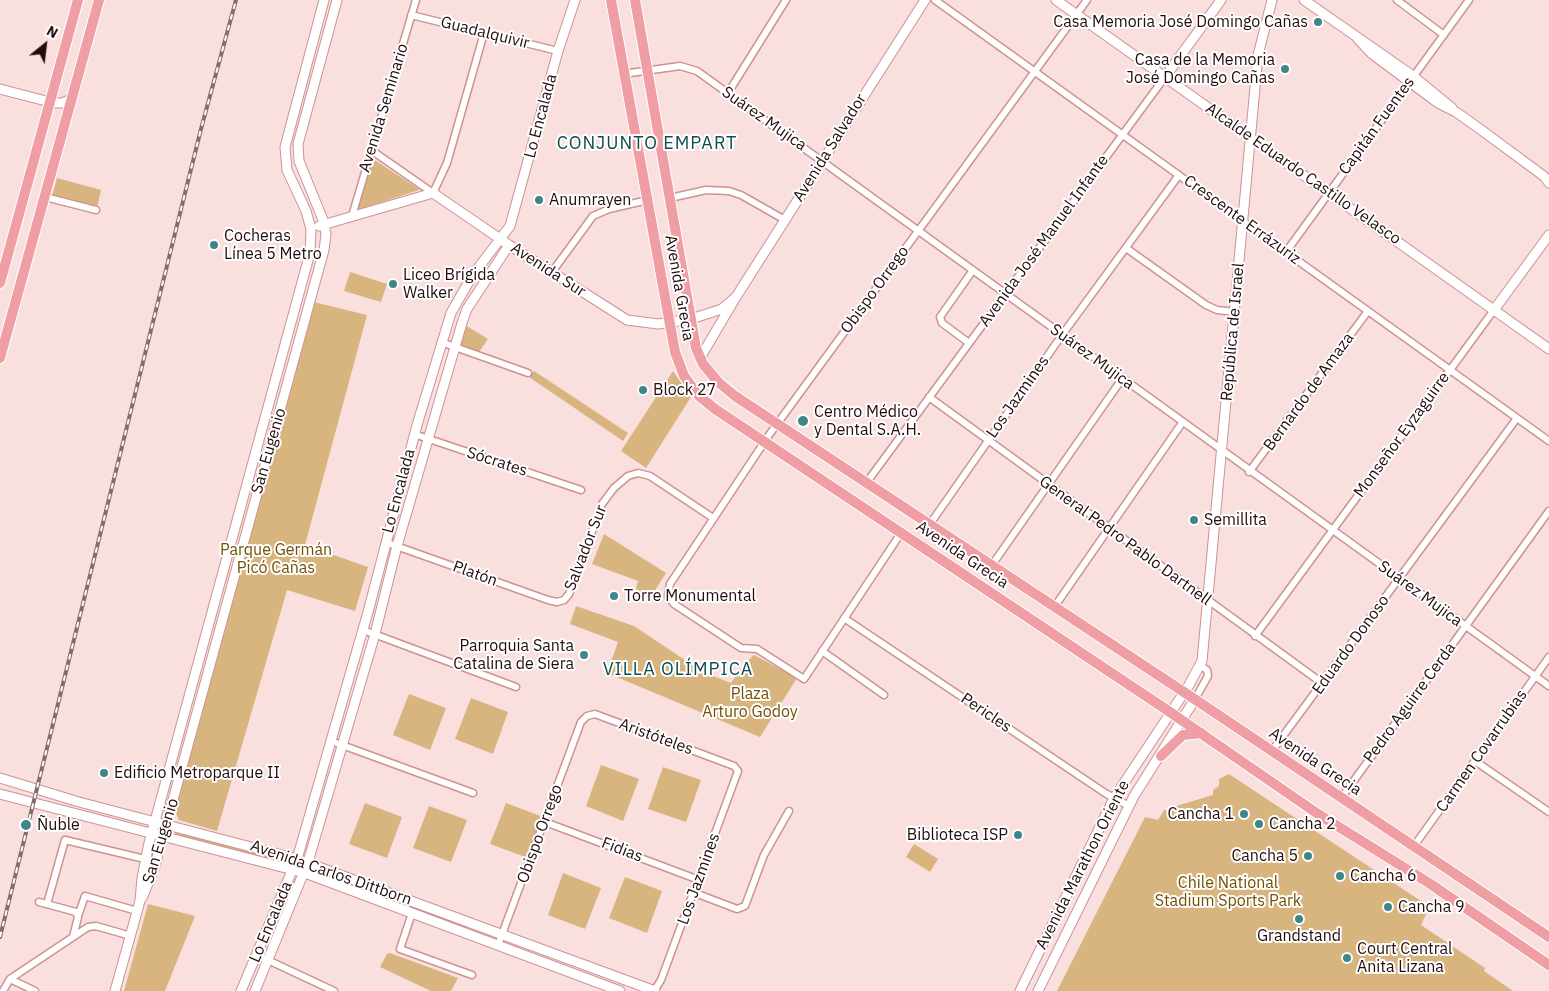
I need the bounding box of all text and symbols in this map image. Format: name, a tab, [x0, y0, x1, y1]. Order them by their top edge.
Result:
place label: Casa Memoria José Domingo Cañas	[1053, 12, 1308, 32]
street label: Guadalquivir	[439, 13, 531, 53]
marker: Casa Memoria José Domingo Cañas	[1312, 16, 1324, 28]
north arrow	[20, 20, 70, 70]
text: N	[43, 22, 61, 42]
street label: Avenida Seminario	[355, 41, 413, 175]
place label: Casa de la Memoria José Domingo Cañas	[1126, 50, 1275, 88]
marker: Casa de la Memoria José Domingo Cañas	[1279, 63, 1291, 75]
street label: Lo Encalada	[521, 72, 561, 160]
street label: Capitán Fuentes	[1335, 73, 1419, 179]
street label: Suárez Mujica	[718, 83, 810, 155]
street label: Avenida Salvador	[789, 91, 871, 205]
street label: Alcalde Eduardo Castillo Velasco	[1202, 99, 1404, 249]
district label: CONJUNTO EMPART	[555, 133, 739, 155]
street label: Avenida José Manuel Infante	[975, 151, 1113, 331]
street label: Crescente Errázuriz	[1180, 171, 1304, 269]
place label: Anumrayen	[549, 190, 631, 210]
marker: Anumrayen	[533, 194, 545, 206]
place label: Cocheras Línea 5 Metro	[224, 226, 322, 264]
street label: Avenida Grecia	[660, 233, 698, 343]
marker: Cocheras Línea 5 Metro	[208, 239, 220, 251]
street label: Avenida Sur	[507, 239, 589, 301]
street label: Obispo Orrego	[837, 242, 913, 338]
street label: República de Israel	[1217, 262, 1249, 402]
place label: Liceo Brígida Walker	[403, 265, 495, 303]
marker: Liceo Brígida Walker	[387, 278, 399, 290]
street label: Suárez Mujica	[1046, 320, 1138, 394]
street label: Bernardo de Amaza	[1260, 329, 1358, 455]
street label: Los Jazmines	[983, 352, 1053, 442]
street label: Monseñor Eyzaguirre	[1350, 368, 1454, 502]
place label: Block 27	[653, 380, 716, 400]
marker: Block 27	[637, 384, 649, 396]
place label: Centro Médico y Dental S.A.H.	[814, 402, 921, 440]
street label: San Eugenio	[248, 406, 290, 496]
marker: Centro Médico y Dental S.A.H.	[796, 414, 810, 428]
street label: Sócrates	[464, 443, 530, 481]
street label: Lo Encalada	[379, 447, 419, 535]
street label: General Pedro Pablo Dartnell	[1035, 472, 1215, 610]
street label: Salvador Sur	[561, 502, 611, 594]
place label: Semillita	[1204, 510, 1267, 530]
marker: Semillita	[1188, 514, 1200, 526]
street label: Avenida Grecia	[912, 517, 1012, 593]
park label: Parque Germán Picó Cañas	[220, 540, 332, 578]
street label: Platón	[450, 557, 500, 591]
street label: Suárez Mujica	[1374, 557, 1466, 631]
place label: Torre Monumental	[624, 586, 756, 606]
marker: Torre Monumental	[608, 590, 620, 602]
street label: Eduardo Donoso	[1308, 591, 1394, 699]
place label: Parroquia Santa Catalina de Siera	[453, 636, 574, 674]
street label: Pedro Aguirre Cerda	[1360, 639, 1460, 767]
marker: Parroquia Santa Catalina de Siera	[578, 649, 590, 661]
district label: VILLA OLÍMPICA	[601, 659, 755, 681]
park label: Plaza Arturo Godoy	[702, 684, 798, 722]
street label: Carmen Covarrubias	[1432, 686, 1532, 816]
street label: Pericles	[957, 689, 1015, 737]
street label: Aristóteles	[616, 715, 696, 759]
street label: Avenida Grecia	[1265, 724, 1365, 800]
place label: Edificio Metroparque II	[114, 763, 280, 783]
marker: Edificio Metroparque II	[98, 767, 110, 779]
street label: Avenida Marathon Oriente	[1032, 777, 1134, 953]
street label: Obispo Orrego	[513, 782, 567, 886]
street label: San Eugenio	[139, 796, 183, 886]
place label: Cancha 1	[1167, 804, 1234, 824]
marker: Cancha 1	[1238, 808, 1250, 820]
place label: Cancha 2	[1269, 814, 1336, 834]
place label: Ñuble	[37, 815, 80, 835]
marker: Ñuble	[19, 818, 33, 832]
marker: Cancha 2	[1253, 818, 1265, 830]
place label: Biblioteca ISP	[907, 825, 1008, 845]
marker: Biblioteca ISP	[1012, 829, 1024, 841]
street label: Los Jazmines	[674, 831, 724, 927]
street label: Fidias	[599, 833, 645, 867]
street label: Avenida Carlos Dittborn	[248, 836, 414, 910]
place label: Cancha 5	[1231, 846, 1298, 866]
marker: Cancha 5	[1302, 850, 1314, 862]
place label: Cancha 6	[1350, 866, 1417, 886]
marker: Cancha 6	[1334, 870, 1346, 882]
park label: Chile National Stadium Sports Park	[1155, 873, 1301, 911]
street label: Lo Encalada	[245, 879, 297, 965]
place label: Cancha 9	[1398, 897, 1465, 917]
marker: Cancha 9	[1382, 901, 1394, 913]
marker: Grandstand	[1293, 913, 1305, 925]
place label: Grandstand	[1257, 926, 1341, 946]
place label: Court Central Anita Lizana	[1357, 939, 1452, 977]
marker: Court Central Anita Lizana	[1341, 952, 1353, 964]

